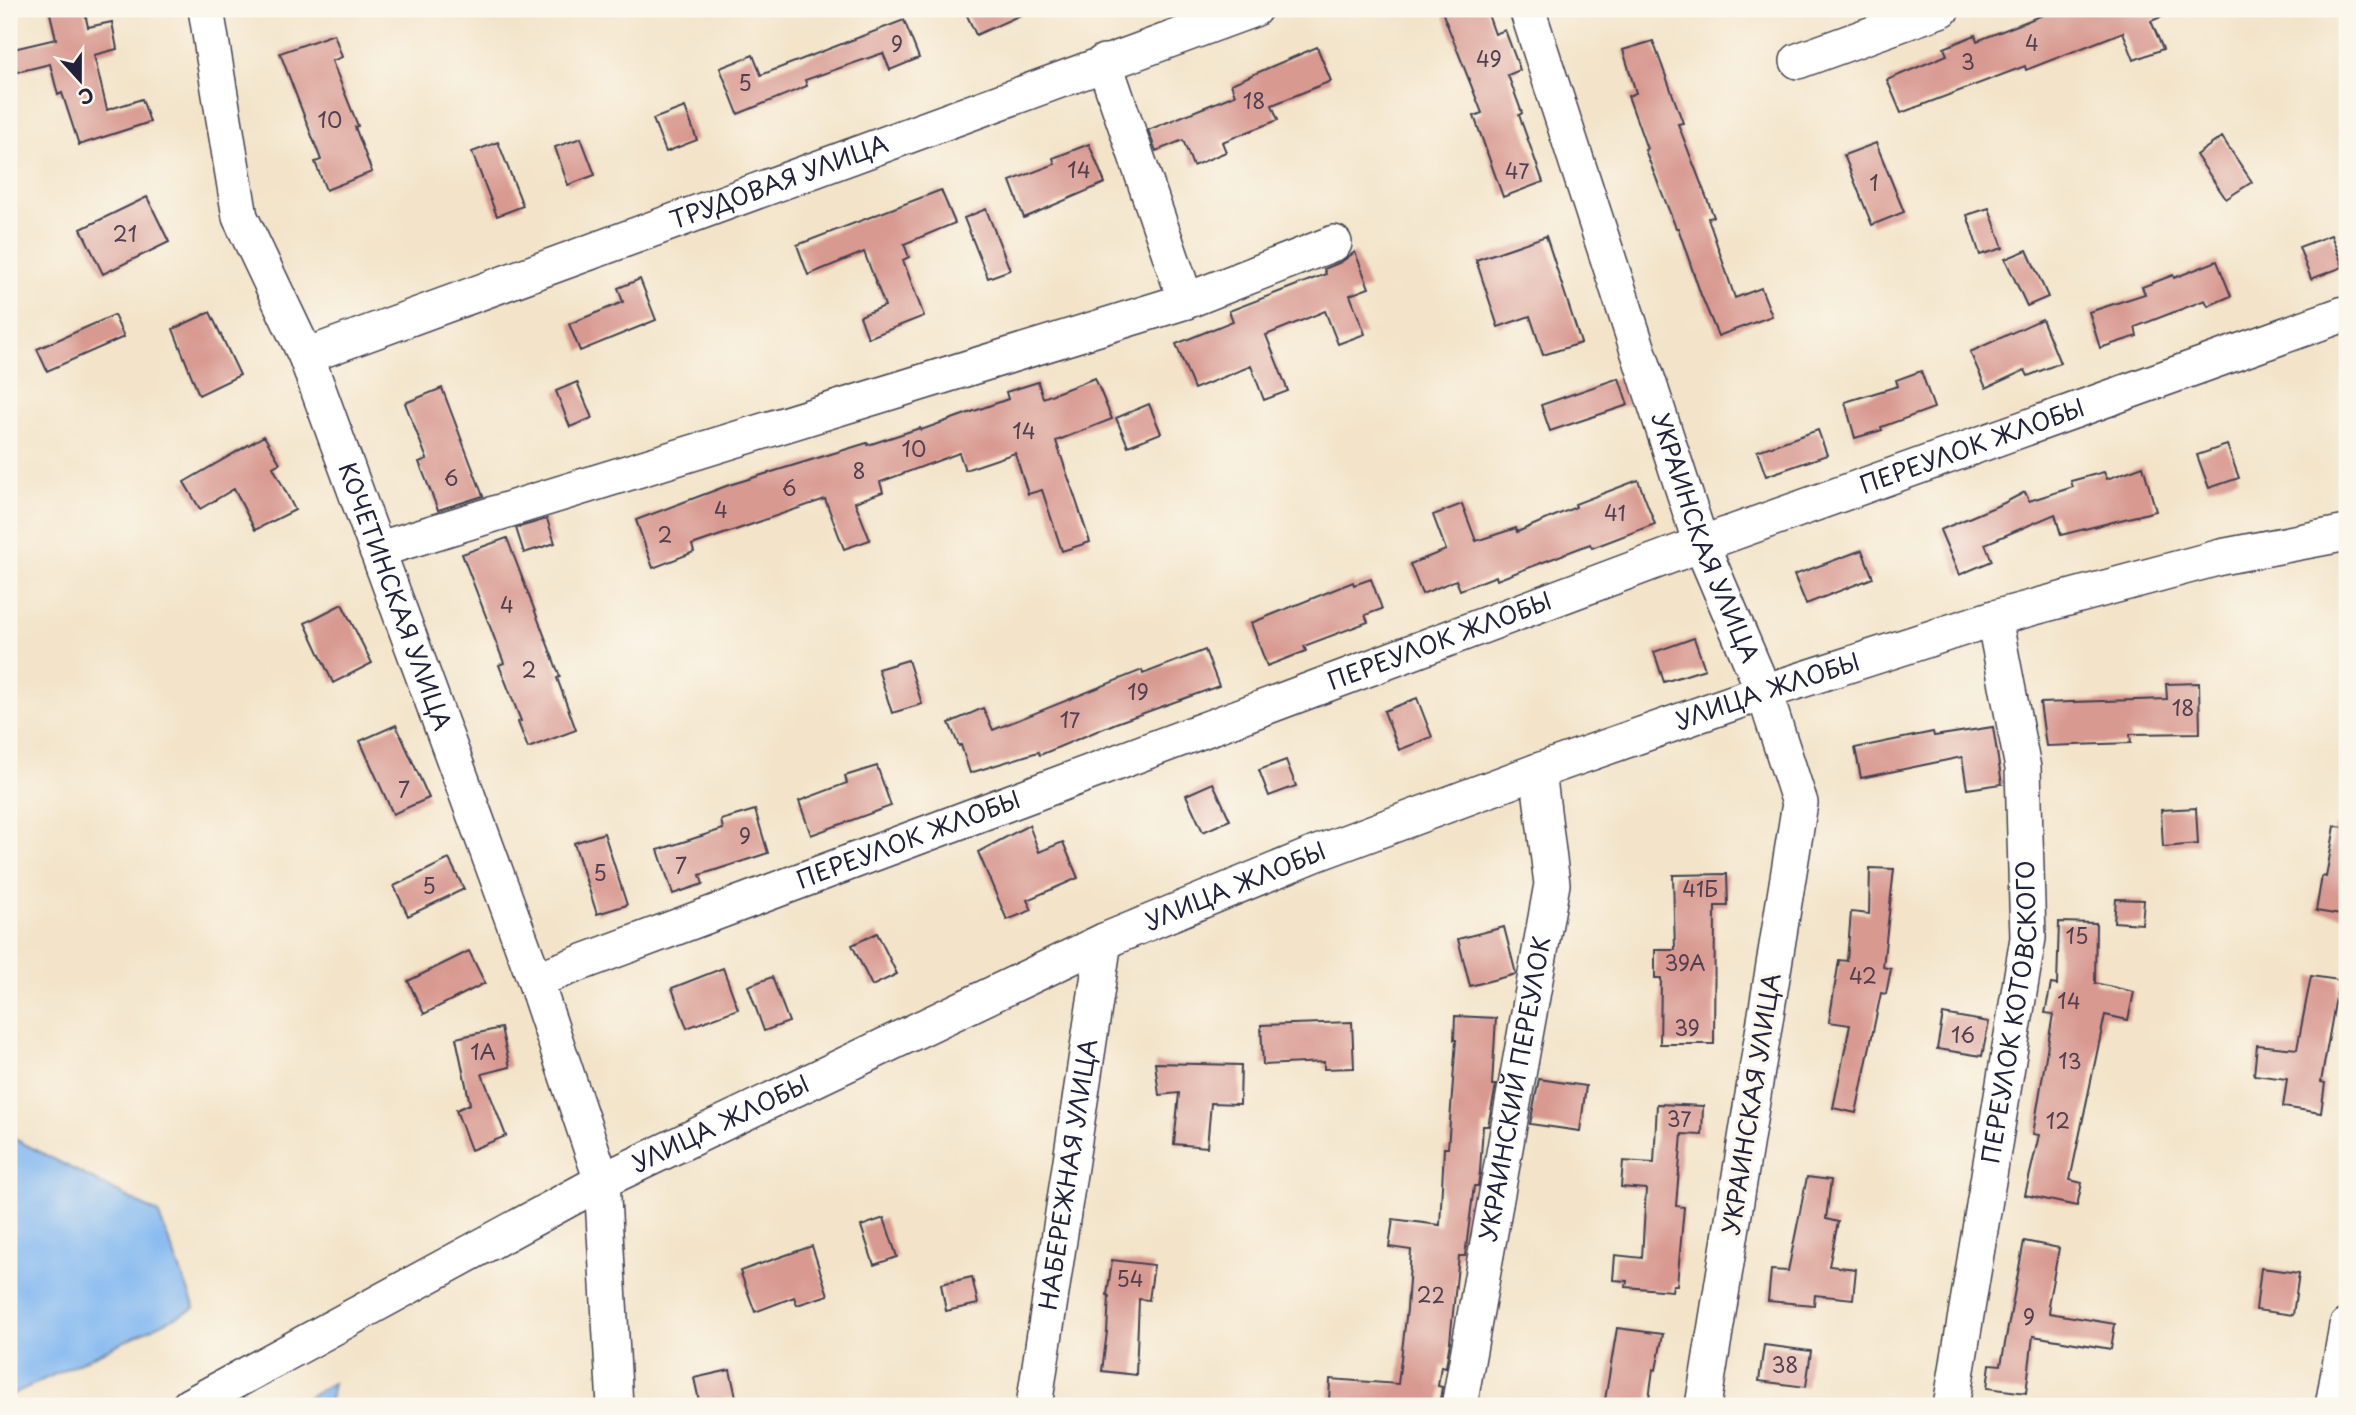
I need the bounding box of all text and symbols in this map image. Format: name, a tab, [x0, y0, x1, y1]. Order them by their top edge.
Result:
house number: 4	[2025, 26, 2039, 58]
house number: 9	[891, 27, 903, 59]
house number: 49	[1476, 42, 1502, 74]
house number: 3	[1961, 45, 1975, 77]
north arrow	[46, 46, 116, 116]
house number: 5	[738, 66, 752, 98]
text: С	[75, 81, 98, 112]
house number: 18	[1243, 84, 1265, 116]
house number: 10	[318, 103, 342, 135]
street label: ТРУДОВАЯ УЛИЦА	[664, 124, 893, 237]
house number: 14	[1067, 153, 1091, 185]
house number: 47	[1505, 154, 1529, 186]
house number: 1	[1869, 166, 1879, 198]
house number: 21	[113, 217, 137, 249]
street label: ПЕРЕУЛОК ЖЛОБЫ	[1854, 388, 2089, 502]
street label: УКРАИНСКАЯ УЛИЦА	[1643, 408, 1769, 668]
house number: 14	[1012, 414, 1036, 446]
house number: 10	[902, 432, 926, 464]
house number: 8	[852, 454, 866, 486]
street label: КОЧЕТИНСКАЯ УЛИЦА	[331, 457, 462, 735]
house number: 6	[444, 461, 458, 493]
house number: 6	[782, 471, 796, 503]
house number: 4	[714, 493, 728, 525]
house number: 41	[1604, 496, 1626, 528]
house number: 2	[658, 518, 672, 550]
street label: ПЕРЕУЛОК ЖЛОБЫ	[1322, 582, 1556, 698]
house number: 4	[500, 588, 514, 620]
street label: УЛИЦА ЖЛОБЫ	[1670, 642, 1864, 738]
house number: 2	[522, 653, 536, 685]
house number: 19	[1127, 675, 1149, 707]
house number: 18	[2172, 691, 2194, 723]
house number: 17	[1060, 703, 1080, 735]
house number: 7	[398, 773, 410, 805]
street label: ПЕРЕУЛОК ЖЛОБЫ	[791, 780, 1025, 897]
house number: 9	[739, 819, 751, 851]
street label: УЛИЦА ЖЛОБЫ	[1139, 832, 1331, 938]
house number: 7	[675, 849, 687, 881]
house number: 5	[593, 856, 607, 888]
street label: ПЕРЕУЛОК КОТОВСКОГО	[1971, 860, 2044, 1166]
house number: 5	[422, 869, 436, 901]
house number: 41Б	[1682, 872, 1718, 904]
house number: 15	[2066, 919, 2088, 951]
street label: УКРАИНСКИЙ ПЕРЕУЛОК	[1469, 933, 1558, 1244]
house number: 39А	[1664, 946, 1706, 978]
house number: 42	[1849, 959, 1877, 991]
street label: УКРАИНСКАЯ УЛИЦА	[1712, 970, 1789, 1237]
house number: 14	[2057, 984, 2081, 1016]
house number: 39	[1674, 1011, 1700, 1043]
house number: 16	[1951, 1018, 1975, 1050]
house number: 1А	[470, 1035, 496, 1067]
street label: НАБЕРЕЖНАЯ УЛИЦА	[1029, 1036, 1105, 1313]
house number: 13	[2058, 1044, 2082, 1076]
street label: УЛИЦА ЖЛОБЫ	[625, 1065, 815, 1180]
house number: 37	[1667, 1102, 1691, 1134]
house number: 12	[2046, 1104, 2070, 1136]
house number: 54	[1116, 1262, 1144, 1294]
house number: 22	[1417, 1278, 1445, 1310]
house number: 9	[2023, 1300, 2035, 1332]
house number: 38	[1772, 1348, 1799, 1380]

